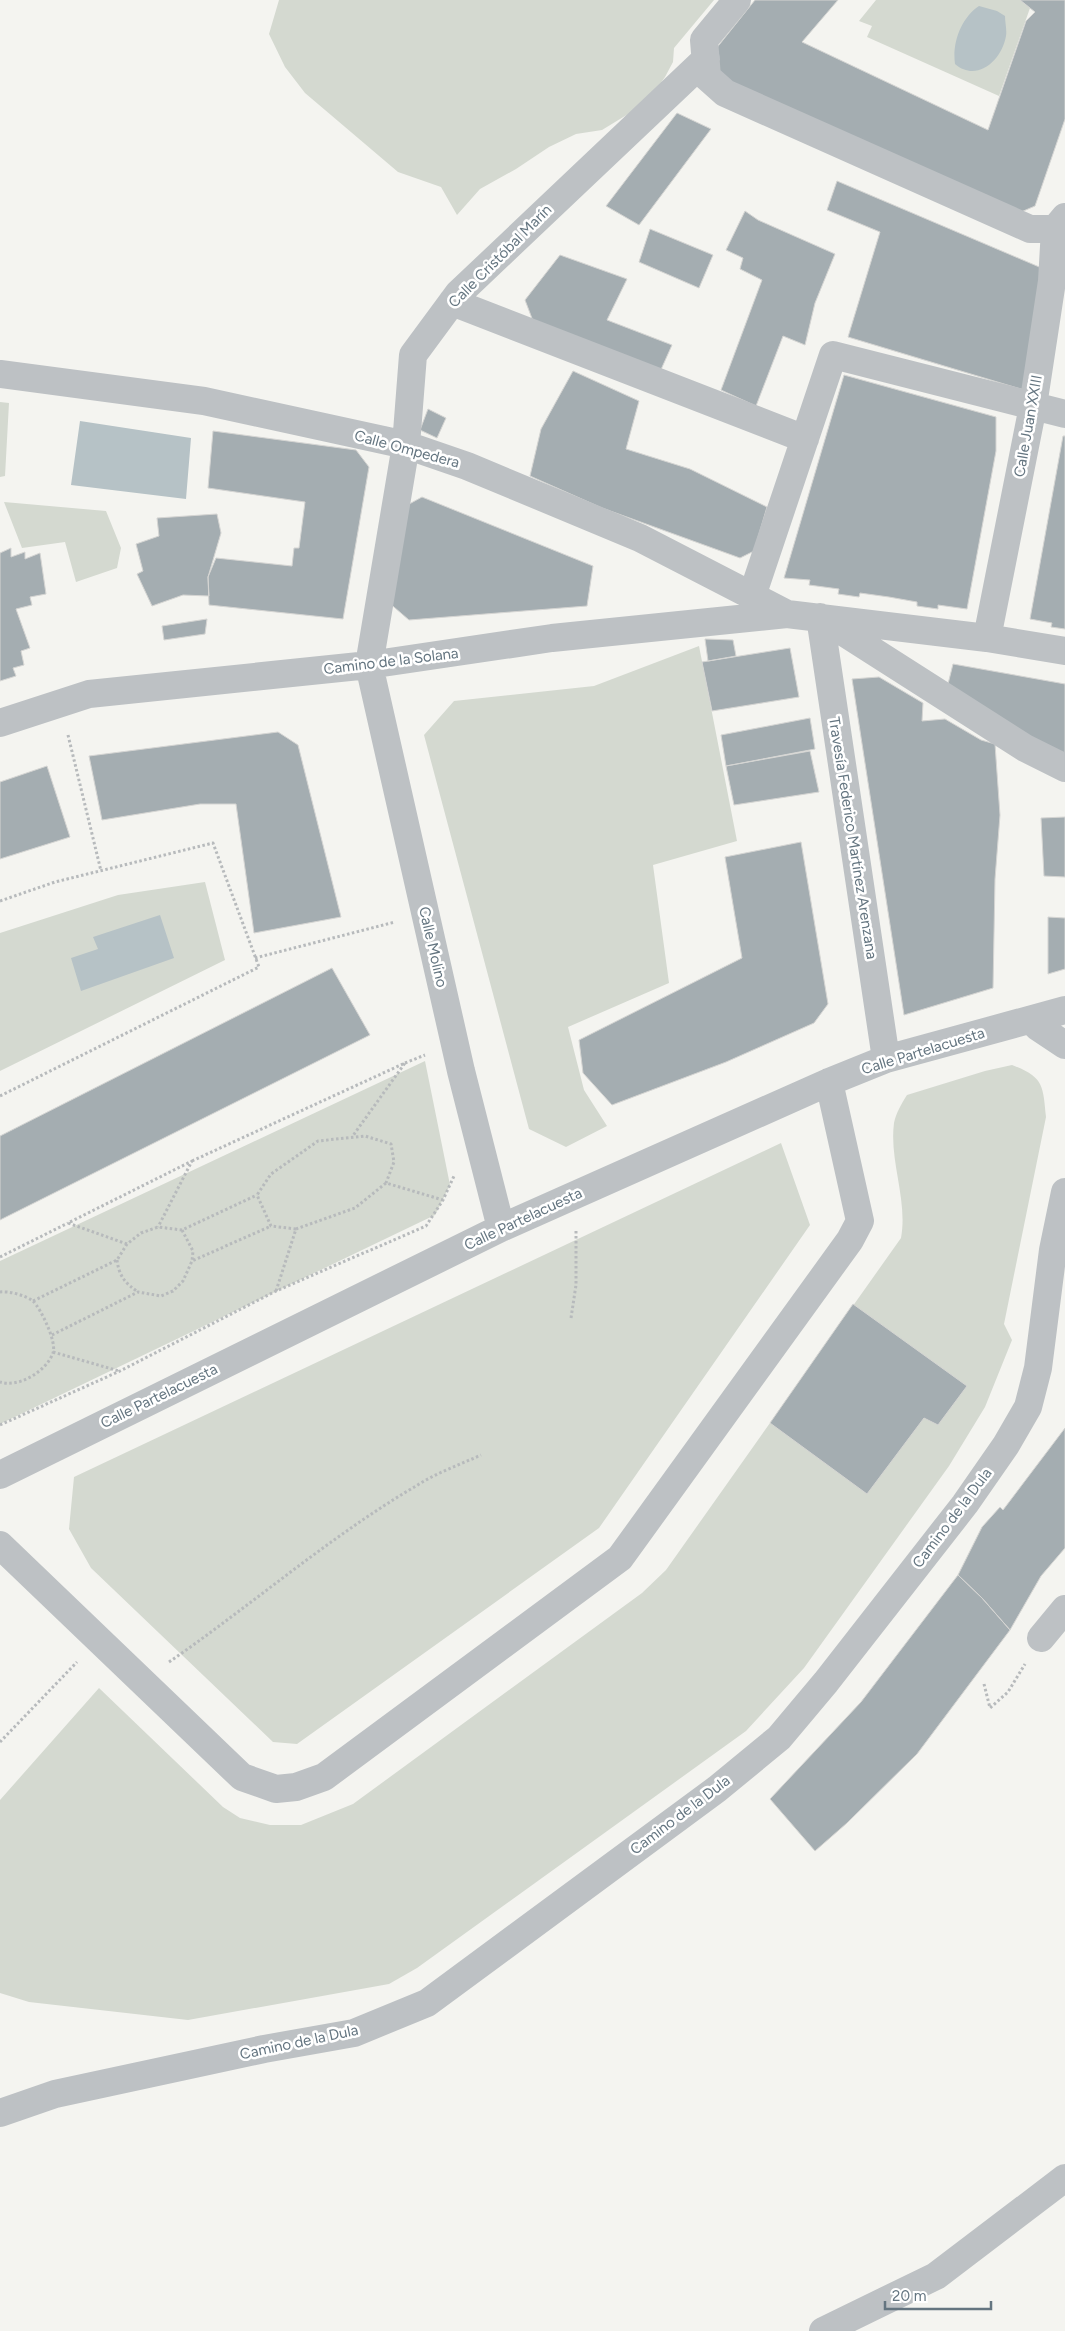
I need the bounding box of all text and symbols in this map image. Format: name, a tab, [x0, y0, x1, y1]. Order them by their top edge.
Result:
street label: Calle Cristóbal Marín	[445, 201, 555, 311]
street label: Calle Juan XXIII	[1010, 374, 1046, 478]
street label: Calle Ompedera	[352, 426, 462, 472]
street label: Camino de la Solana	[323, 644, 459, 678]
street label: Travesía Federico Martínez Arenzana	[825, 716, 881, 960]
street label: Calle Molino	[415, 905, 451, 989]
street label: Calle Partelacuesta	[859, 1024, 987, 1078]
street label: Calle Partelacuesta	[461, 1184, 585, 1254]
street label: Calle Partelacuesta	[98, 1360, 220, 1432]
street label: Camino de la Dula	[909, 1464, 995, 1572]
street label: Camino de la Dula	[626, 1772, 734, 1858]
street label: Camino de la Dula	[238, 2021, 360, 2063]
scale bar	[885, 2278, 991, 2310]
text: 20 m	[892, 2287, 926, 2305]

